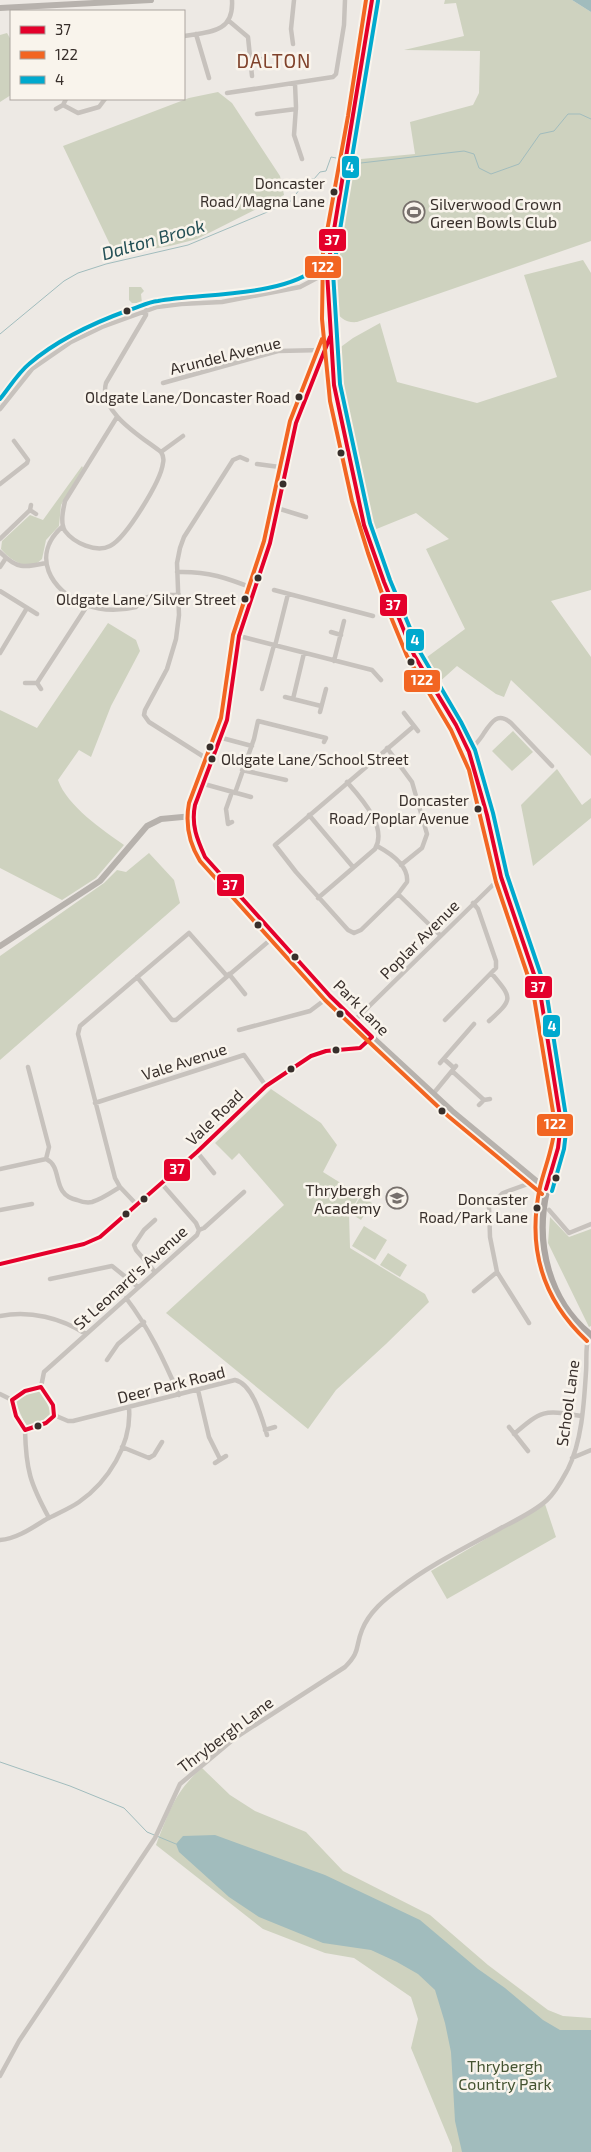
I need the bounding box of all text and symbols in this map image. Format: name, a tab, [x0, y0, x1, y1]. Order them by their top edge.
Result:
legend	[10, 10, 185, 100]
text: 37	[55, 20, 71, 38]
text: 122	[55, 45, 78, 63]
district label: DALTON	[236, 49, 312, 72]
text: 4	[55, 70, 64, 88]
line badge: 4	[341, 155, 360, 179]
text: 4	[346, 158, 355, 175]
place label: Doncaster Road/Magna Lane	[200, 174, 325, 210]
marker: Doncaster Road/Magna Lane	[329, 187, 339, 197]
place label: Silverwood Crown Green Bowls Club	[430, 194, 562, 231]
sports icon: Silverwood Crown Green Bowls Club	[402, 200, 426, 224]
water label: Dalton Brook	[99, 214, 207, 264]
line badge: 37	[318, 228, 347, 252]
text: 37	[324, 231, 340, 248]
line badge: 122	[304, 255, 342, 279]
text: 122	[312, 258, 334, 275]
unlabelled marker	[122, 306, 132, 316]
street label: Arundel Avenue	[168, 332, 282, 378]
place label: Oldgate Lane/Doncaster Road	[85, 388, 290, 406]
marker: Oldgate Lane/Doncaster Road	[294, 392, 304, 402]
unlabelled marker	[336, 448, 346, 458]
unlabelled marker	[278, 479, 288, 489]
unlabelled marker	[253, 573, 263, 583]
place label: Oldgate Lane/Silver Street	[56, 590, 236, 608]
line badge: 37	[379, 593, 408, 617]
marker: Oldgate Lane/Silver Street	[240, 594, 250, 604]
text: 37	[385, 596, 401, 613]
line badge: 4	[405, 628, 425, 652]
text: 4	[411, 631, 420, 648]
unlabelled marker	[406, 657, 416, 667]
line badge: 122	[403, 669, 441, 693]
text: 122	[411, 671, 433, 688]
unlabelled marker	[205, 742, 215, 752]
place label: Oldgate Lane/School Street	[221, 750, 409, 768]
marker: Oldgate Lane/School Street	[207, 754, 217, 764]
place label: Doncaster Road/Poplar Avenue	[329, 791, 469, 827]
marker: Doncaster Road/Poplar Avenue	[473, 804, 483, 814]
line badge: 37	[216, 873, 245, 897]
text: 37	[222, 876, 238, 893]
street label: Poplar Avenue	[375, 895, 463, 983]
unlabelled marker	[253, 920, 263, 930]
unlabelled marker	[290, 952, 300, 962]
street label: Park Lane	[330, 975, 394, 1039]
line badge: 37	[524, 975, 553, 999]
text: 37	[530, 978, 546, 995]
unlabelled marker	[335, 1009, 345, 1019]
line badge: 4	[542, 1014, 561, 1038]
text: 4	[548, 1017, 557, 1034]
street label: Vale Avenue	[139, 1038, 229, 1084]
unlabelled marker	[331, 1045, 341, 1055]
unlabelled marker	[286, 1064, 296, 1074]
street label: Vale Road	[182, 1085, 246, 1149]
unlabelled marker	[437, 1106, 447, 1116]
line badge: 122	[536, 1113, 574, 1137]
text: 122	[544, 1115, 566, 1132]
line badge: 37	[163, 1158, 191, 1182]
text: 37	[169, 1160, 185, 1177]
unlabelled marker	[551, 1173, 561, 1183]
place label: Thrybergh Academy	[305, 1180, 382, 1217]
school or university icon: Thrybergh Academy	[385, 1186, 409, 1210]
place label: Doncaster Road/Park Lane	[419, 1190, 528, 1226]
unlabelled marker	[139, 1194, 149, 1204]
marker: Doncaster Road/Park Lane	[532, 1203, 542, 1213]
unlabelled marker	[121, 1209, 131, 1219]
street label: St Leonard's Avenue	[69, 1221, 191, 1333]
street label: School Lane	[552, 1359, 582, 1447]
street label: Deer Park Road	[115, 1361, 227, 1407]
unlabelled marker	[33, 1421, 43, 1431]
street label: Thrybergh Lane	[174, 1692, 276, 1776]
park label: Thrybergh Country Park	[458, 2056, 552, 2093]

